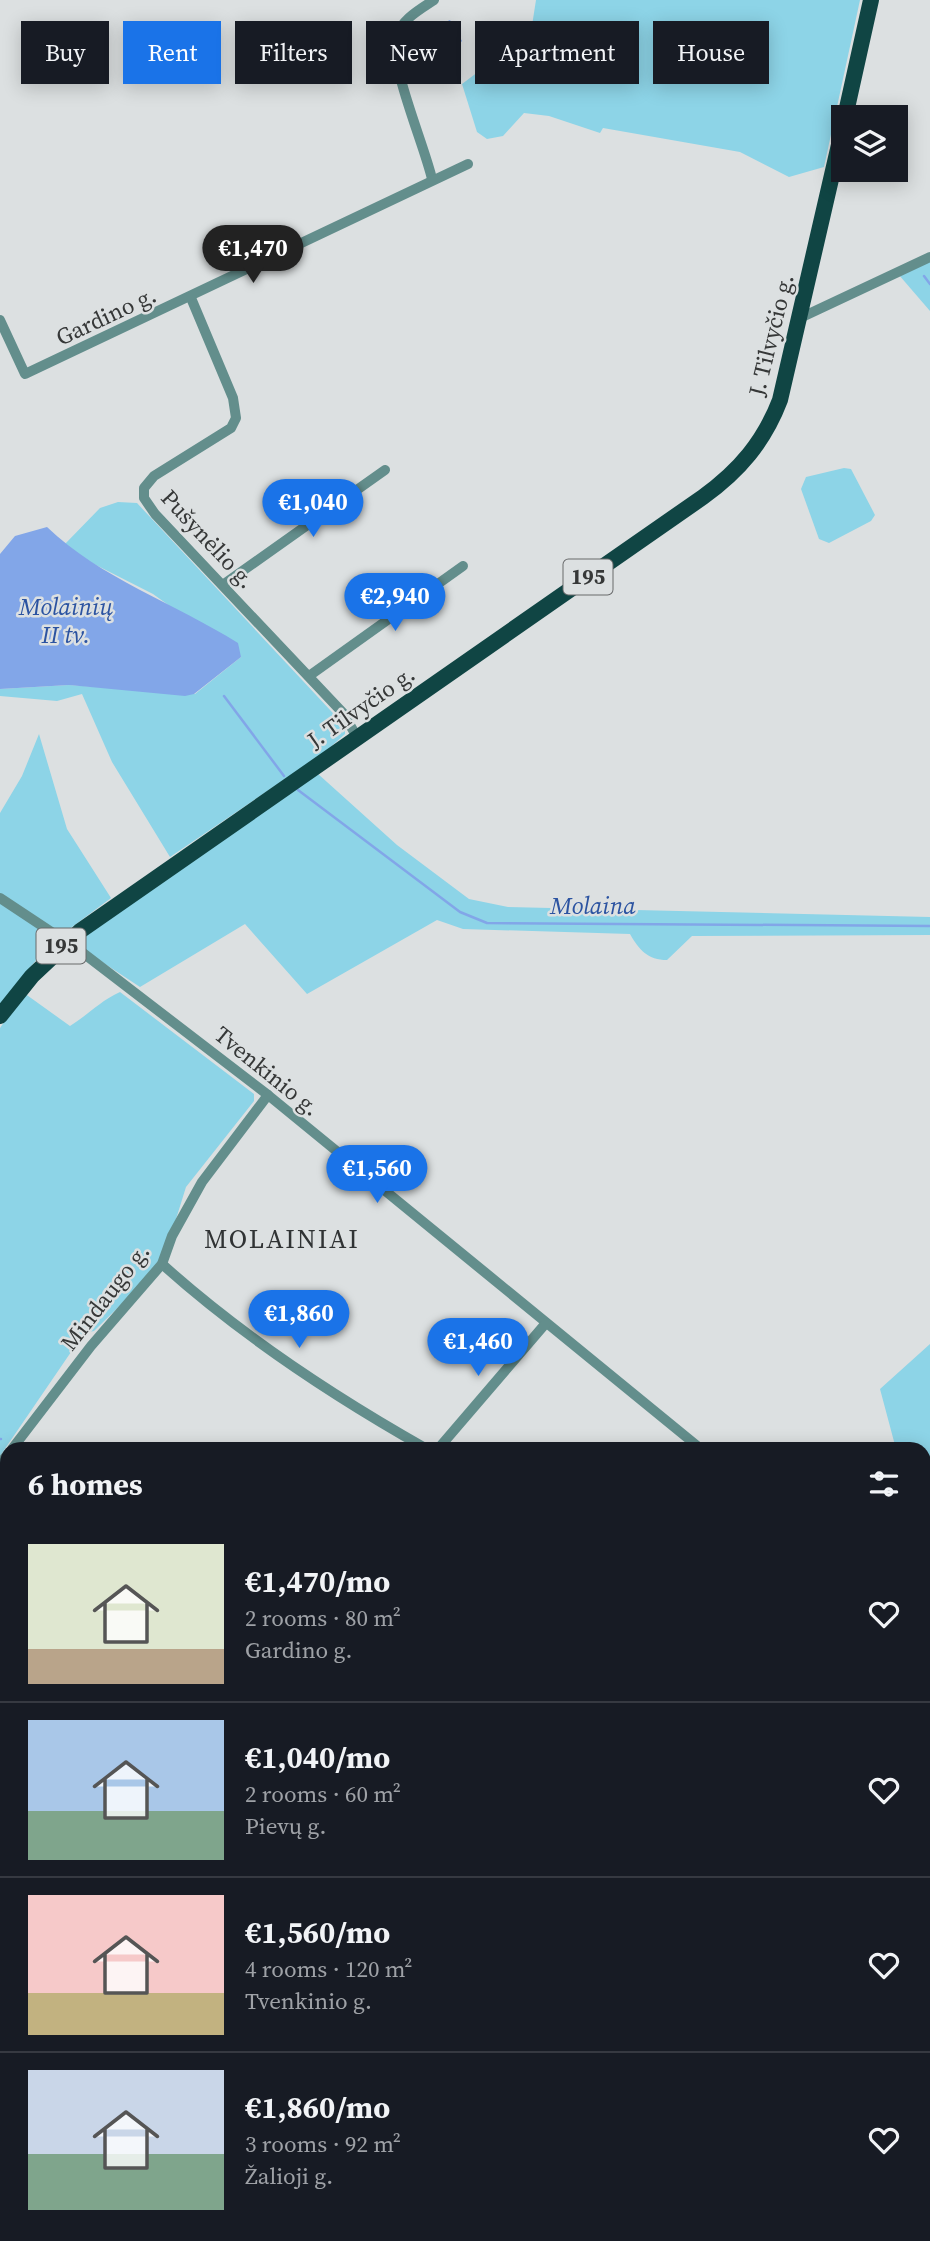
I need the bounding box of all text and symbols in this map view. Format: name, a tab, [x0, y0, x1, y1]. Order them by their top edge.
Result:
chip: Buy	[21, 21, 109, 84]
chip: Rent	[123, 21, 221, 84]
chip: Filters	[235, 21, 352, 84]
chip: New	[366, 21, 461, 84]
chip: Apartment	[475, 21, 639, 84]
chip: House	[653, 21, 769, 84]
map controls	[831, 105, 908, 182]
button: layers	[831, 105, 908, 182]
pin: €1,470	[196, 226, 310, 285]
text: €1,470	[218, 232, 288, 264]
street label: J. Tilvyčio g.	[740, 271, 802, 400]
street label: Gardino g.	[51, 279, 161, 353]
pin: €1,040	[256, 480, 370, 539]
street label: Pušynėlio g.	[154, 482, 262, 596]
text: €1,040	[278, 486, 348, 518]
road number: 195	[564, 560, 612, 594]
pin: €2,940	[338, 574, 452, 633]
text: €2,940	[360, 580, 430, 612]
water label: Molainių II tv.	[18, 590, 113, 651]
street label: J. Tilvyčio g.	[300, 658, 421, 756]
water label: Molaina	[549, 889, 636, 922]
road number: 195	[36, 928, 86, 964]
street label: Tvenkinio g.	[208, 1019, 326, 1123]
pin: €1,560	[320, 1146, 434, 1205]
text: €1,560	[342, 1152, 412, 1184]
district label: MOLAINIAI	[204, 1221, 360, 1257]
street label: Mindaugo g.	[53, 1237, 157, 1357]
pin: €1,860	[242, 1290, 356, 1350]
text: €1,860	[264, 1297, 334, 1329]
pin: €1,460	[421, 1318, 535, 1378]
text: €1,460	[443, 1325, 513, 1357]
text: 6 homes	[28, 1464, 143, 1505]
icon: filters	[865, 1465, 903, 1503]
text: €1,470/mo	[245, 1561, 390, 1602]
icon: home	[84, 1572, 168, 1656]
icon: heart	[865, 1595, 903, 1633]
text: 2 rooms · 80 m²	[245, 1602, 401, 1634]
text: Gardino g.	[245, 1634, 352, 1666]
text: €1,040/mo	[245, 1737, 390, 1778]
icon: home	[84, 1748, 168, 1832]
icon: heart	[865, 1771, 903, 1809]
text: 2 rooms · 60 m²	[245, 1778, 401, 1810]
text: Pievų g.	[245, 1810, 326, 1842]
text: €1,560/mo	[245, 1912, 390, 1953]
icon: home	[84, 1923, 168, 2007]
icon: heart	[865, 1946, 903, 1984]
text: 4 rooms · 120 m²	[245, 1953, 412, 1985]
text: Tvenkinio g.	[245, 1985, 372, 2017]
text: €1,860/mo	[245, 2087, 390, 2128]
icon: home	[84, 2098, 168, 2182]
icon: heart	[865, 2121, 903, 2159]
text: 3 rooms · 92 m²	[245, 2128, 401, 2160]
text: Žalioji g.	[245, 2160, 333, 2192]

